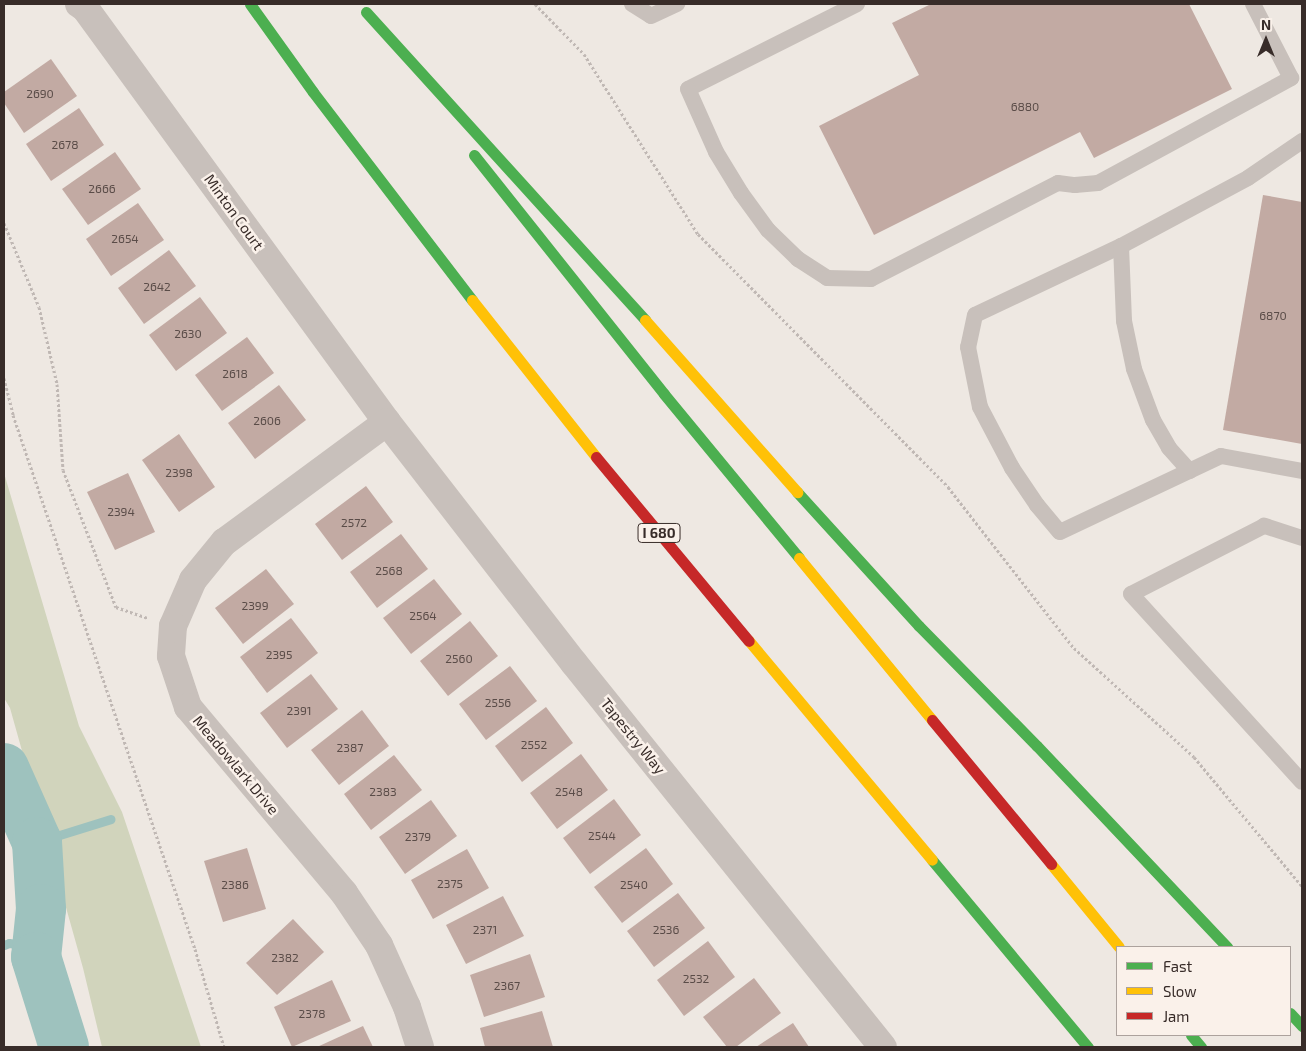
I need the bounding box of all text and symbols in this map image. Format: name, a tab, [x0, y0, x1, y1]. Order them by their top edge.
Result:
north arrow	[1241, 15, 1291, 65]
text: N	[1261, 16, 1271, 33]
house number: 2690	[26, 87, 54, 101]
house number: 6880	[1011, 100, 1039, 114]
house number: 2678	[51, 138, 79, 152]
street label: Minton Court	[200, 171, 268, 253]
house number: 2666	[88, 182, 116, 196]
house number: 2654	[111, 232, 139, 246]
house number: 2642	[143, 280, 171, 294]
house number: 6870	[1259, 309, 1287, 323]
house number: 2630	[174, 327, 202, 341]
house number: 2618	[222, 367, 248, 381]
house number: 2606	[253, 414, 281, 428]
house number: 2398	[165, 466, 193, 480]
house number: 2394	[107, 505, 135, 519]
house number: 2572	[341, 516, 367, 530]
road number: I 680	[636, 522, 682, 544]
house number: 2568	[375, 564, 403, 578]
house number: 2399	[241, 599, 269, 613]
house number: 2564	[409, 609, 437, 623]
house number: 2395	[266, 648, 292, 662]
house number: 2560	[445, 652, 473, 666]
street label: Tapestry Way	[597, 694, 669, 778]
house number: 2556	[485, 696, 511, 710]
house number: 2391	[286, 704, 312, 718]
street label: Meadowlark Drive	[189, 712, 283, 818]
house number: 2552	[521, 738, 547, 752]
house number: 2387	[337, 741, 363, 755]
house number: 2383	[369, 785, 397, 799]
house number: 2548	[555, 785, 583, 799]
house number: 2544	[588, 829, 616, 843]
house number: 2379	[405, 830, 431, 844]
house number: 2375	[437, 877, 463, 891]
house number: 2386	[221, 878, 249, 892]
house number: 2540	[620, 878, 648, 892]
house number: 2371	[473, 923, 497, 937]
house number: 2536	[653, 923, 679, 937]
legend	[1116, 946, 1291, 1036]
house number: 2382	[271, 951, 299, 965]
text: Fast	[1163, 957, 1192, 975]
house number: 2532	[683, 972, 709, 986]
house number: 2367	[494, 979, 520, 993]
text: Slow	[1163, 982, 1197, 1000]
house number: 2378	[299, 1007, 325, 1021]
text: Jam	[1163, 1007, 1189, 1025]

